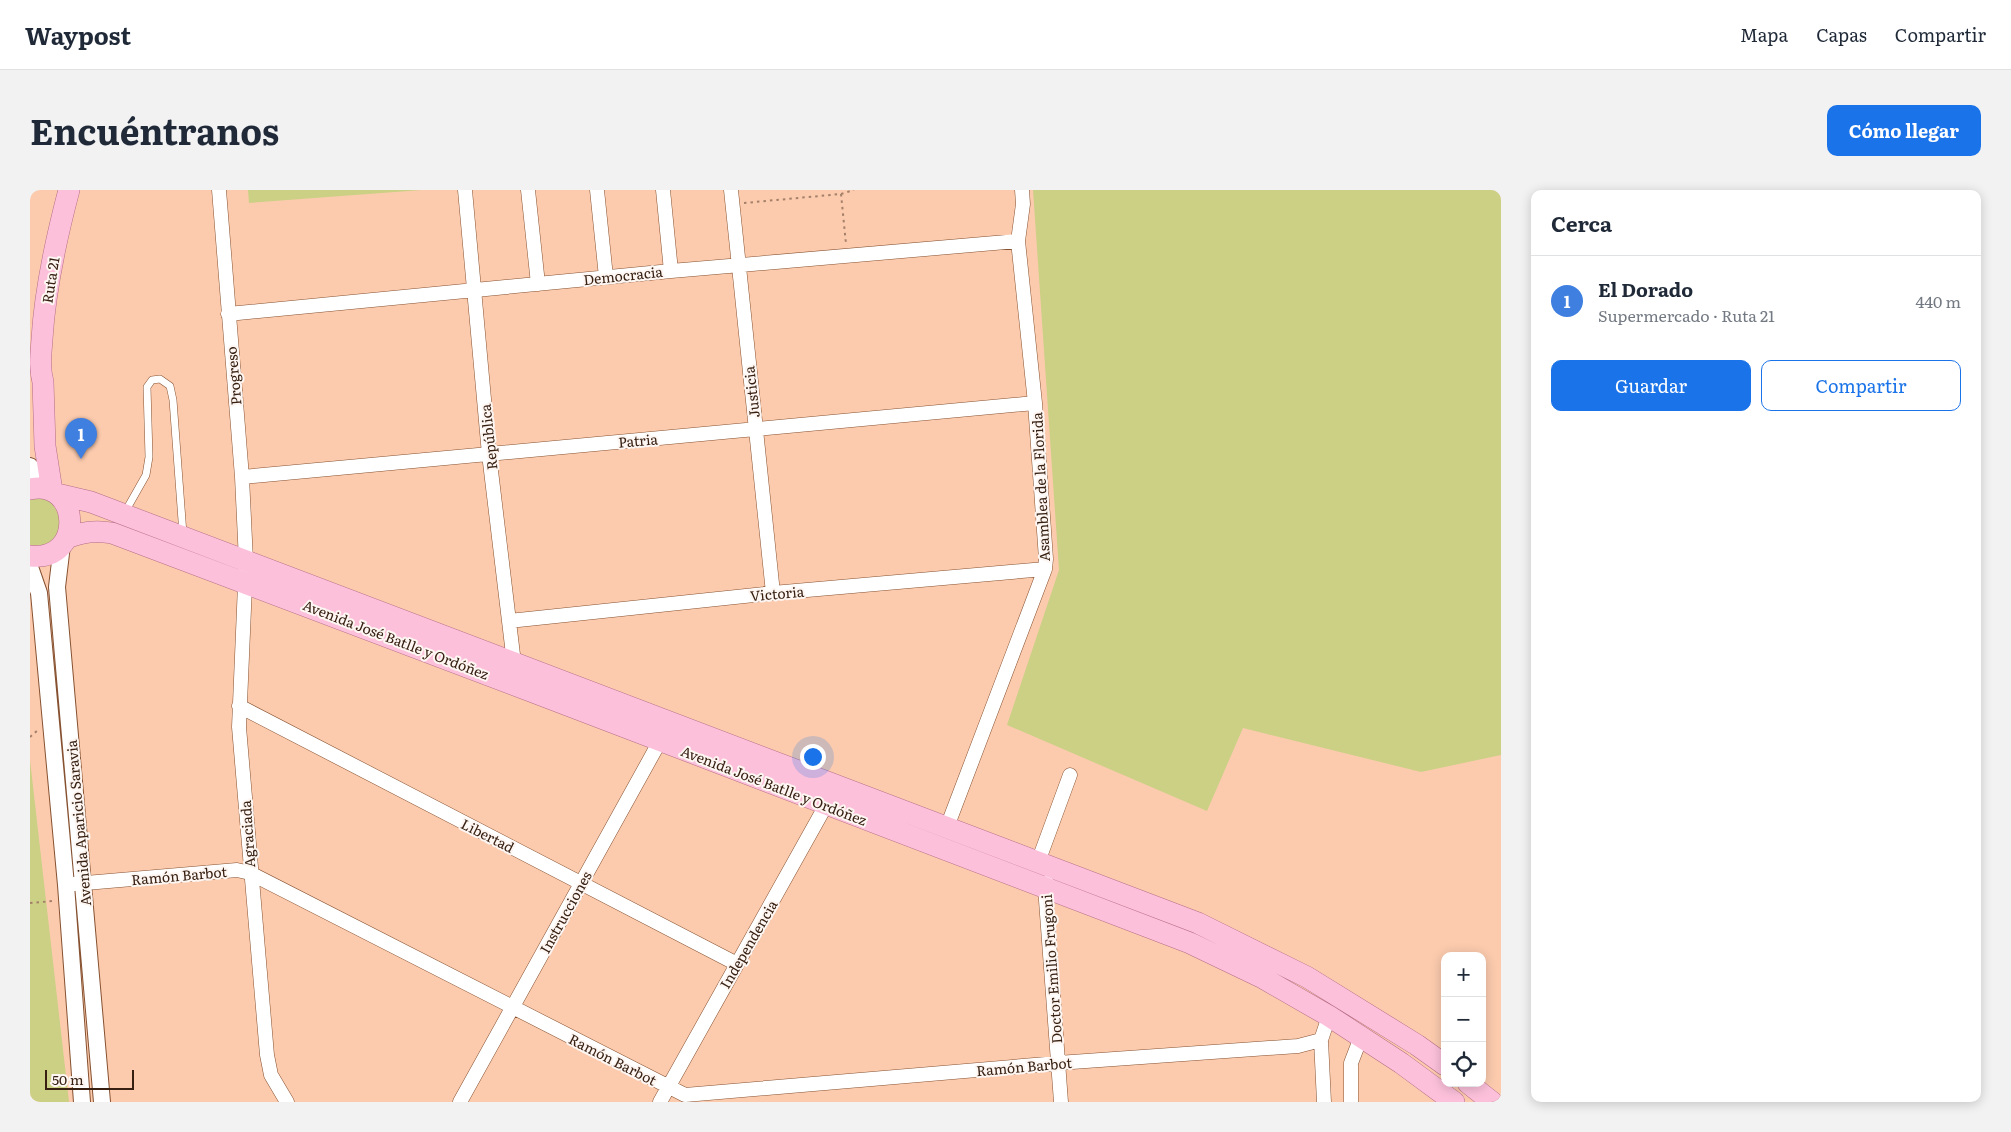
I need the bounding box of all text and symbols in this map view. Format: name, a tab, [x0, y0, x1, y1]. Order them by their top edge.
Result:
text: Waypost	[25, 17, 131, 52]
text: Mapa	[1740, 21, 1788, 48]
text: Capas	[1816, 21, 1867, 48]
text: Compartir	[1895, 21, 1986, 48]
text: Encuéntranos	[30, 104, 279, 156]
button: Cómo llegar	[1827, 105, 1981, 156]
text: Cerca	[1551, 207, 1612, 238]
street label: Ruta 21	[36, 255, 64, 305]
street label: Democracia	[582, 261, 664, 289]
text: El Dorado	[1598, 275, 1693, 303]
text: 1	[1564, 289, 1570, 313]
text: 440 m	[1915, 289, 1961, 313]
text: Supermercado · Ruta 21	[1598, 303, 1775, 327]
street label: Progreso	[220, 346, 246, 406]
button: Guardar	[1551, 360, 1751, 411]
button: Compartir	[1761, 360, 1961, 411]
street label: Justicia	[738, 365, 764, 419]
street label: República	[475, 403, 501, 471]
street label: Asamblea de la Florida	[1026, 411, 1054, 562]
pin: 1	[65, 418, 97, 459]
street label: Patria	[617, 428, 659, 452]
street label: Victoria	[749, 581, 805, 605]
street label: Avenida José Batlle y Ordóñez	[300, 594, 492, 684]
street label: Avenida Aparicio Saravia	[61, 739, 95, 907]
street label: Avenida José Batlle y Ordóñez	[678, 740, 870, 830]
your location	[800, 744, 826, 770]
street label: Agraciada	[235, 799, 259, 868]
street label: Libertad	[458, 813, 518, 857]
street label: Ramón Barbot	[130, 861, 228, 889]
street label: Instrucciones	[534, 867, 596, 957]
street label: Doctor Emilio Frugoni	[1036, 893, 1066, 1044]
street label: Independencia	[715, 896, 782, 992]
map controls	[1441, 952, 1486, 1087]
button: +	[1441, 952, 1486, 997]
button: −	[1441, 997, 1486, 1042]
street label: Ramón Barbot	[566, 1028, 661, 1090]
button: locate	[1441, 1042, 1486, 1087]
street label: Ramón Barbot	[975, 1052, 1073, 1080]
scale bar	[45, 1067, 134, 1090]
text: 50 m	[52, 1069, 84, 1089]

